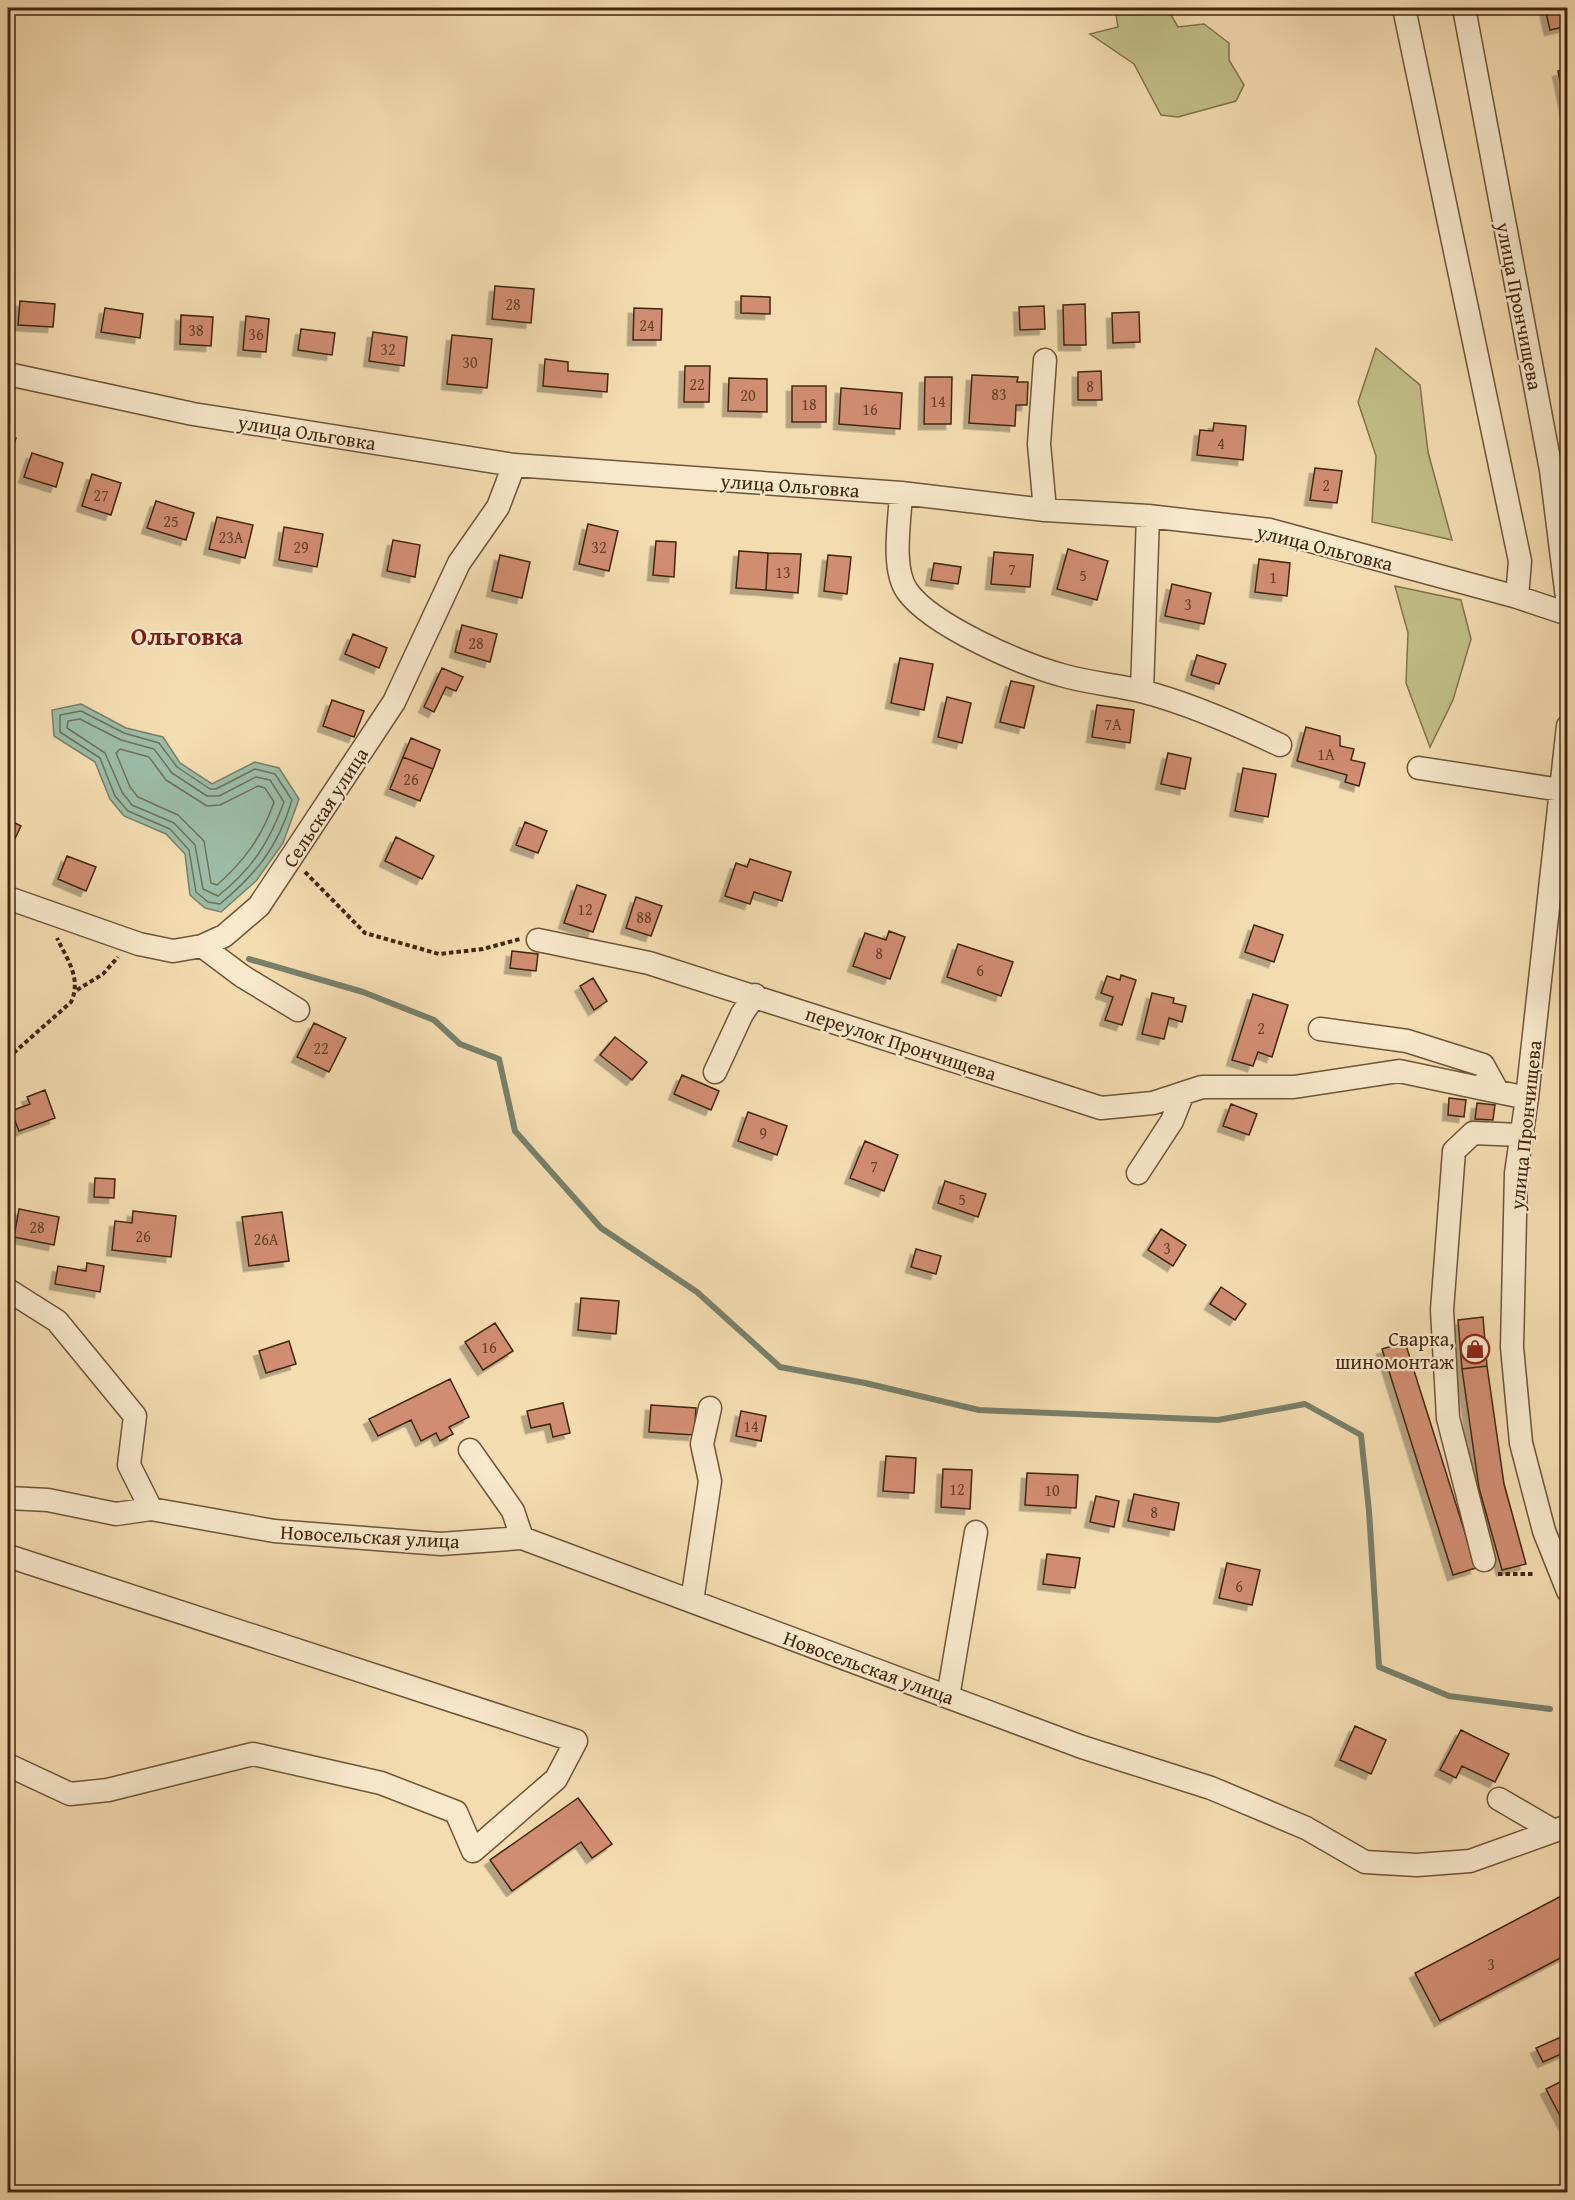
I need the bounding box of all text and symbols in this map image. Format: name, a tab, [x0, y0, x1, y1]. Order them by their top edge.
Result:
street label: улица Прончищева	[1489, 219, 1551, 393]
house number: 28	[505, 292, 521, 316]
house number: 24	[639, 313, 655, 337]
house number: 38	[188, 318, 204, 342]
house number: 36	[248, 322, 264, 346]
house number: 32	[380, 337, 396, 361]
house number: 30	[462, 350, 478, 374]
house number: 22	[689, 372, 705, 396]
house number: 8	[1086, 374, 1094, 398]
house number: 83	[991, 382, 1007, 406]
house number: 20	[740, 383, 756, 407]
house number: 14	[930, 389, 946, 413]
house number: 18	[801, 392, 817, 416]
house number: 16	[862, 397, 878, 421]
street label: улица Ольговка	[235, 407, 379, 457]
house number: 4	[1217, 431, 1225, 455]
street label: улица Ольговка	[718, 466, 861, 504]
house number: 2	[1322, 473, 1330, 497]
house number: 27	[93, 483, 109, 507]
house number: 25	[163, 509, 179, 533]
street label: улица Ольговка	[1253, 516, 1397, 578]
house number: 23А	[218, 525, 244, 549]
house number: 29	[293, 535, 309, 559]
house number: 32	[591, 535, 607, 559]
house number: 7	[1008, 557, 1016, 581]
house number: 13	[775, 560, 791, 584]
house number: 5	[1079, 563, 1087, 587]
house number: 1	[1269, 565, 1277, 589]
house number: 3	[1184, 592, 1192, 616]
district label: Ольговка	[131, 616, 244, 655]
house number: 28	[468, 631, 484, 655]
house number: 7А	[1104, 712, 1122, 736]
street label: Сельская улица	[275, 741, 375, 873]
house number: 1А	[1317, 742, 1335, 766]
house number: 26	[403, 767, 419, 791]
house number: 12	[577, 897, 593, 921]
house number: 88	[636, 905, 652, 929]
house number: 8	[875, 941, 883, 965]
house number: 6	[976, 958, 984, 982]
street label: переулок Прончищева	[802, 998, 1001, 1088]
house number: 2	[1257, 1016, 1265, 1040]
house number: 22	[313, 1036, 329, 1060]
street label: улица Прончищева	[1502, 1038, 1548, 1212]
house number: 9	[759, 1121, 767, 1145]
house number: 7	[870, 1154, 878, 1178]
house number: 5	[958, 1187, 966, 1211]
house number: 28	[29, 1215, 45, 1239]
house number: 26	[135, 1224, 151, 1248]
house number: 26А	[253, 1227, 279, 1251]
house number: 3	[1163, 1236, 1171, 1260]
place label: Сварка, шиномонтаж	[1335, 1324, 1454, 1376]
shop icon: Сварка, шиномонтаж	[1459, 1333, 1491, 1365]
house number: 16	[481, 1335, 497, 1359]
house number: 14	[743, 1414, 759, 1438]
house number: 12	[949, 1477, 965, 1501]
house number: 10	[1044, 1478, 1060, 1502]
house number: 8	[1150, 1500, 1158, 1524]
street label: Новосельская улица	[280, 1517, 461, 1555]
house number: 6	[1235, 1574, 1243, 1598]
street label: Новосельская улица	[780, 1623, 959, 1711]
house number: 3	[1487, 1952, 1495, 1976]

